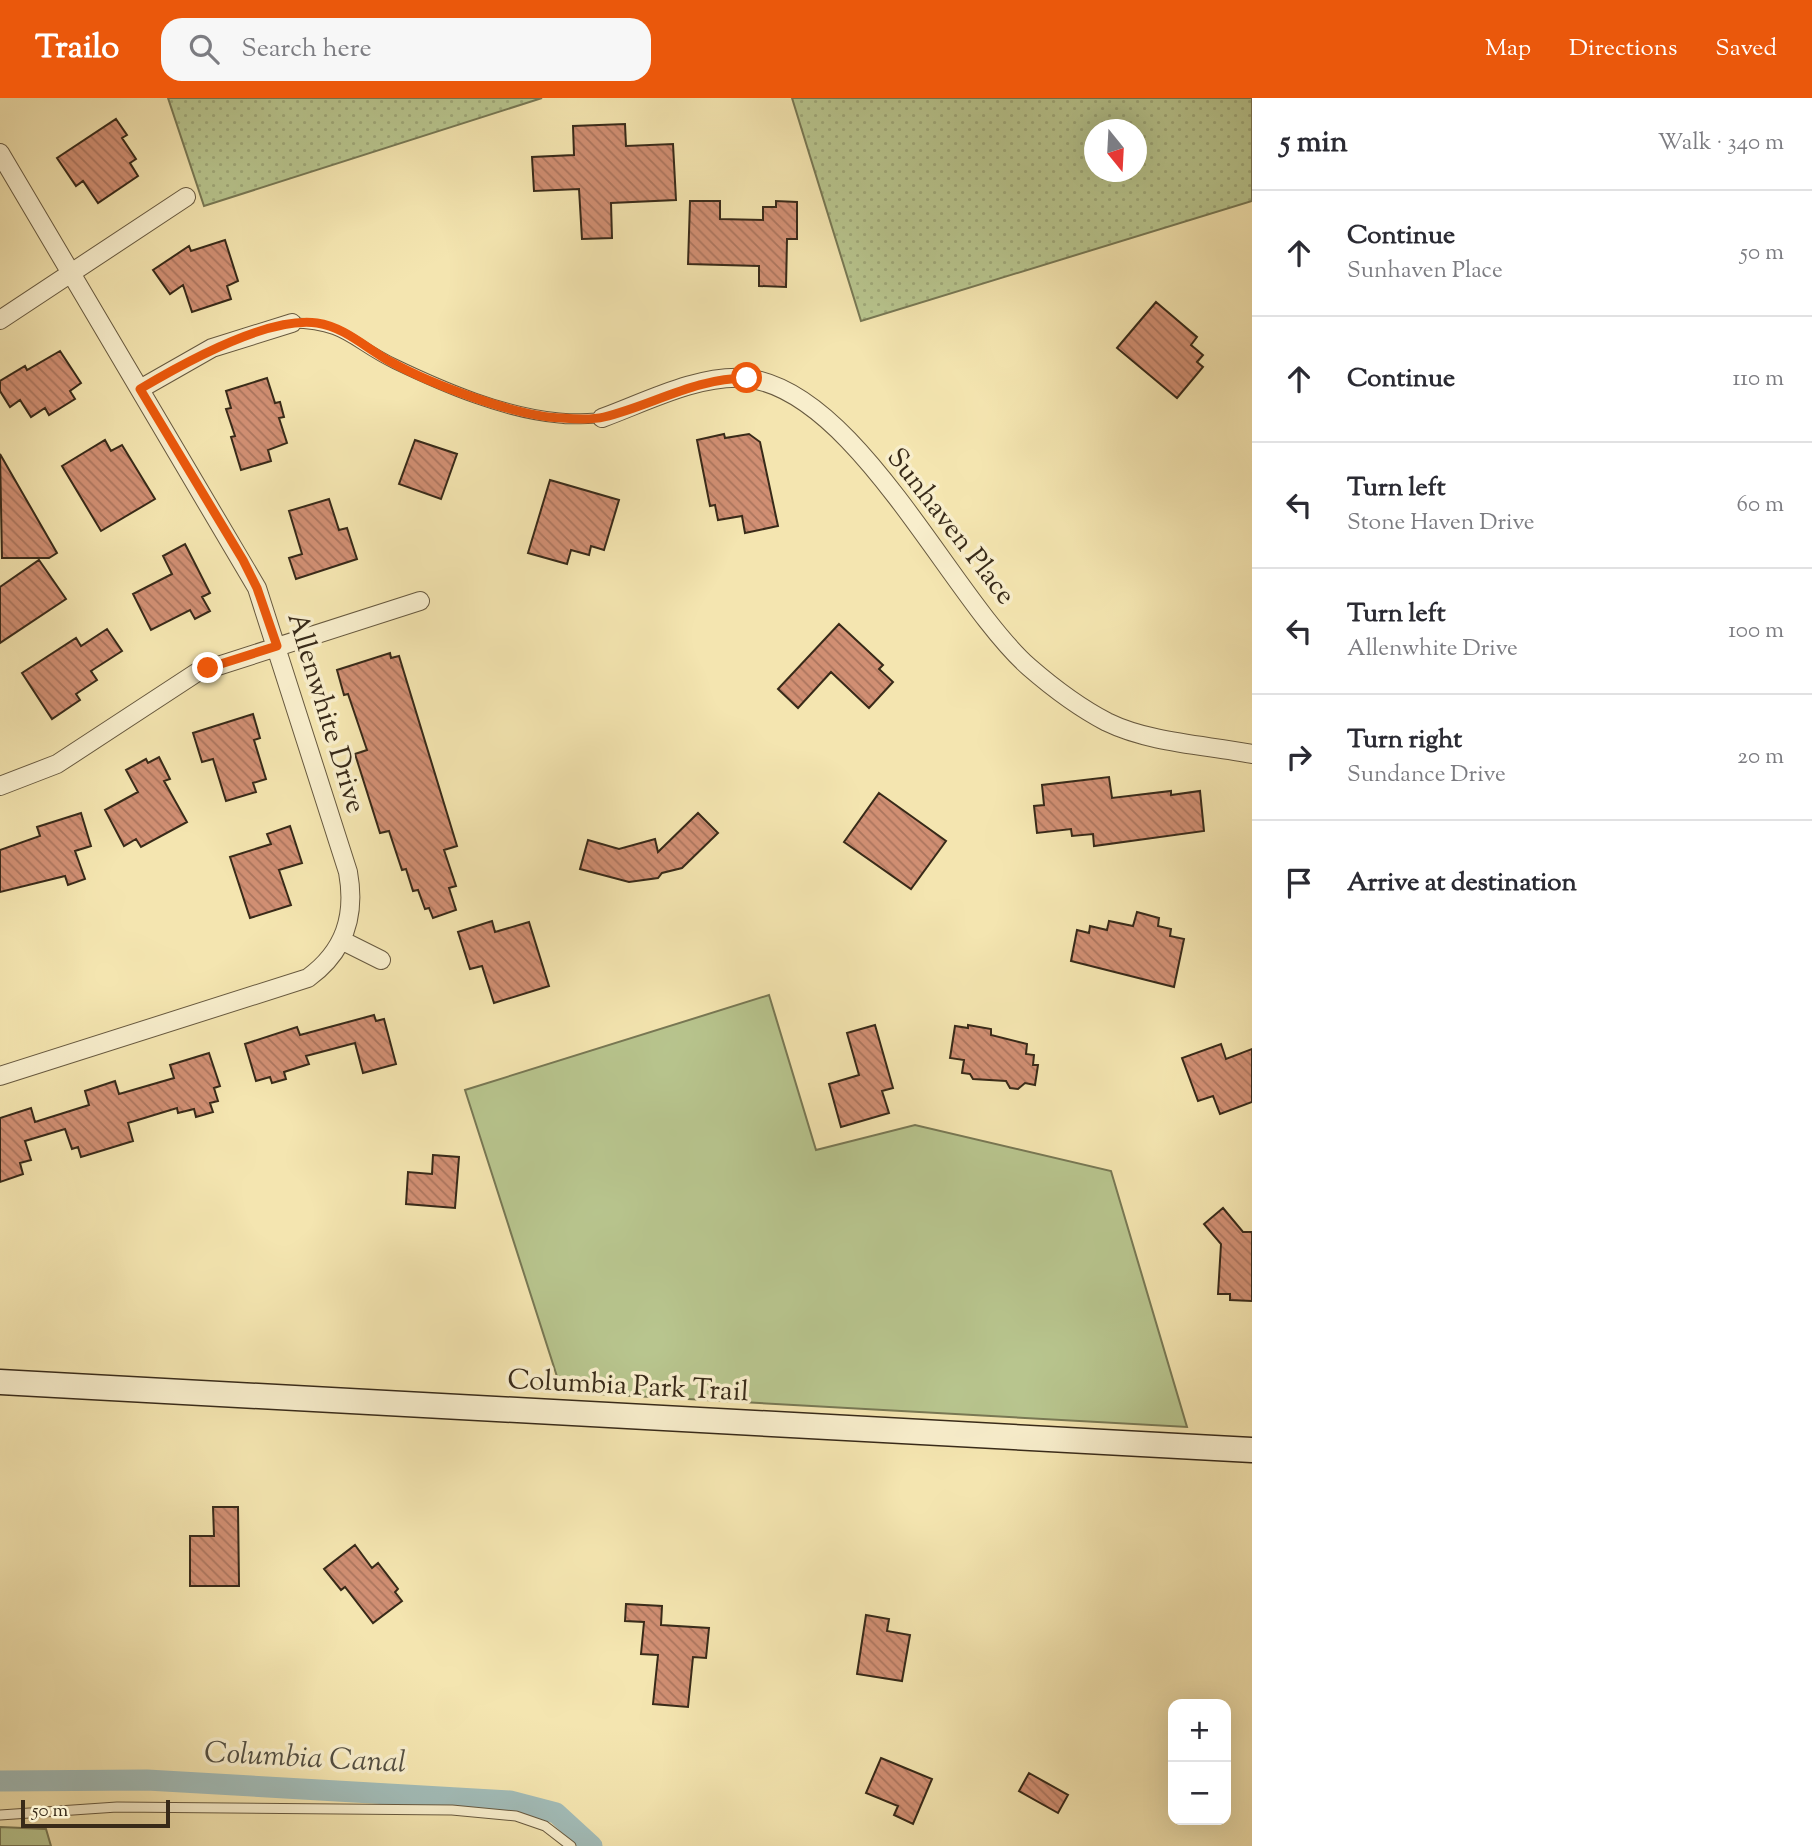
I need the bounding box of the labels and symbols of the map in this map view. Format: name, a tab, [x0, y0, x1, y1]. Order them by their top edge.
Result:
north arrow	[1084, 119, 1147, 182]
route start	[731, 362, 762, 393]
street label: Sunhaven Place	[876, 440, 1024, 614]
street label: Allenwhite Drive	[275, 608, 375, 818]
route end	[192, 652, 223, 683]
street label: Columbia Park Trail	[506, 1361, 750, 1413]
water label: Columbia Canal	[203, 1732, 407, 1786]
scale bar	[21, 1797, 170, 1829]

